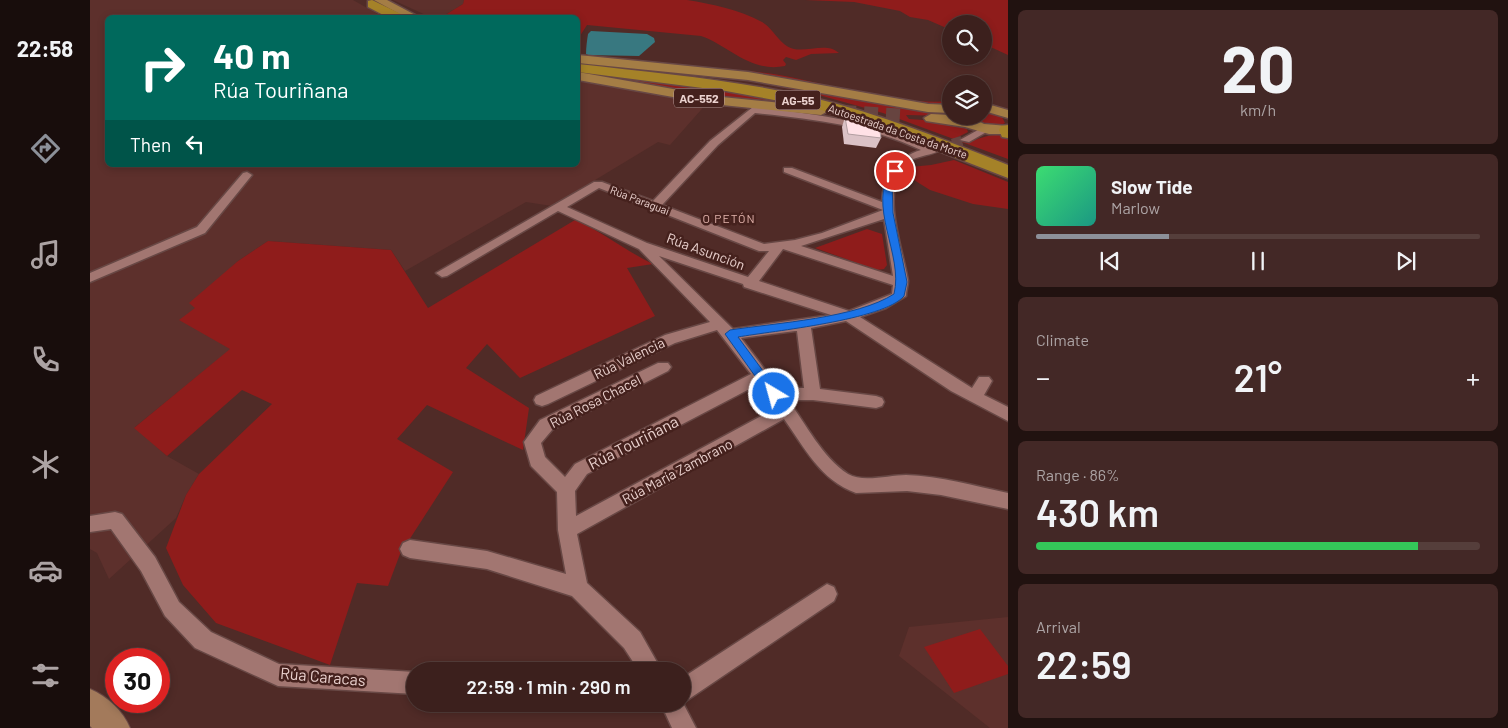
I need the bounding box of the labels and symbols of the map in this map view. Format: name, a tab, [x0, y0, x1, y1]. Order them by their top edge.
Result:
road number: AC-552	[674, 89, 724, 108]
road number: AG-55	[776, 90, 820, 110]
street label: Autoestrada da Costa da Morte	[827, 101, 969, 161]
pin	[874, 150, 916, 192]
street label: Rúa Paraguai	[609, 183, 672, 217]
district label: O PETÓN	[702, 211, 756, 225]
street label: Rúa Asunción	[664, 229, 748, 273]
street label: Rúa Valencia	[591, 333, 667, 383]
position arrow	[747, 367, 799, 419]
street label: Rúa Rosa Chacel	[547, 371, 643, 431]
street label: Rúa Touriñana	[585, 411, 681, 473]
street label: Rúa María Zambrano	[619, 435, 735, 507]
speed limit sign: 30	[105, 648, 170, 713]
street label: Rúa Caracas	[279, 663, 367, 689]

